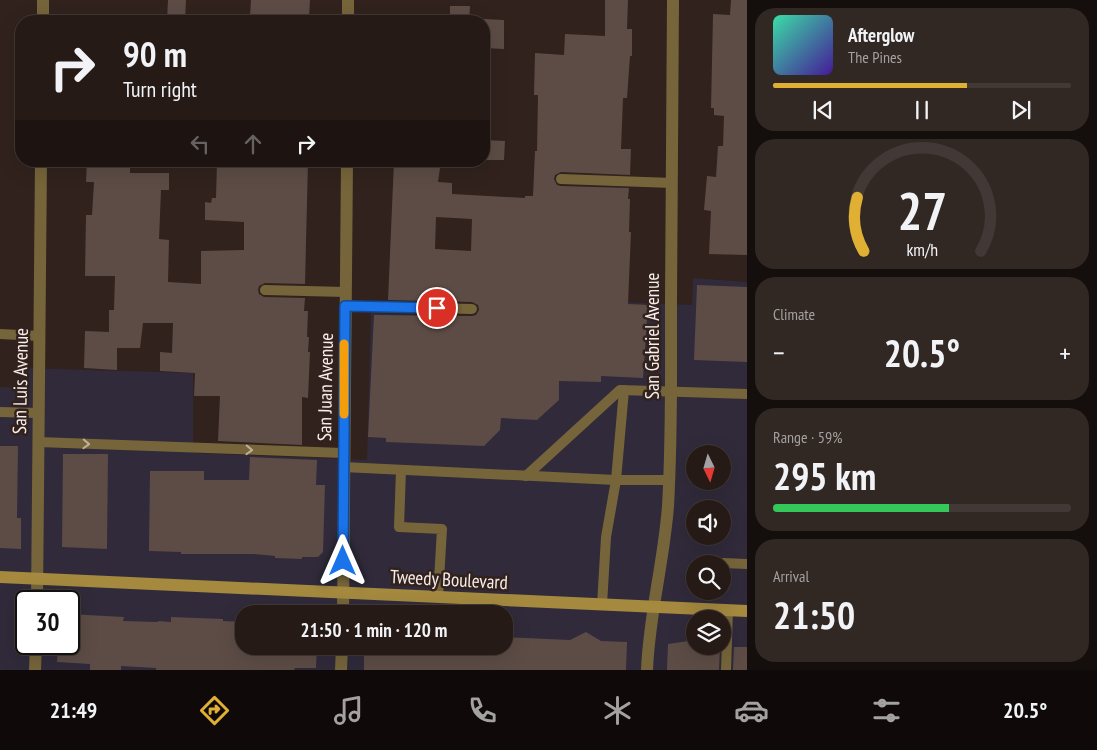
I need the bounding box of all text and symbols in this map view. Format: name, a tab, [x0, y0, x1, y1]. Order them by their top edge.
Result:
text: Afterglow	[848, 23, 914, 47]
text: 90 m	[123, 31, 187, 77]
icon: right	[40, 35, 105, 100]
text: The Pines	[848, 47, 902, 67]
text: Turn right	[123, 75, 197, 103]
icon: previous	[809, 96, 837, 124]
icon: pause	[908, 96, 936, 124]
icon: next	[1007, 96, 1035, 124]
icon: left	[186, 130, 214, 158]
icon: ahead	[239, 130, 267, 158]
icon: right	[292, 130, 320, 158]
text: 27	[897, 177, 947, 244]
text: km/h	[906, 238, 938, 261]
street label: San Gabriel Avenue	[640, 273, 664, 399]
pin	[416, 287, 458, 329]
icon: arrive	[423, 294, 451, 322]
text: Climate	[773, 304, 815, 324]
street label: San Luis Avenue	[7, 328, 33, 434]
text: 20.5°	[884, 328, 960, 377]
street label: San Juan Avenue	[312, 332, 338, 441]
text: −	[773, 334, 785, 371]
text: +	[1059, 334, 1071, 371]
text: Range · 59%	[773, 427, 842, 447]
one-way arrow	[83, 438, 91, 449]
one-way arrow	[245, 444, 253, 455]
north arrow	[686, 445, 731, 490]
map controls	[686, 445, 731, 655]
text: 295 km	[773, 451, 876, 500]
button: sound	[686, 500, 731, 545]
position arrow	[316, 534, 368, 586]
button: search	[686, 555, 731, 600]
street label: Tweedy Boulevard	[390, 564, 508, 594]
text: Arrival	[773, 566, 809, 586]
speed limit sign: 30	[15, 590, 80, 655]
text: 21:50	[773, 590, 855, 639]
button: layers	[686, 610, 731, 655]
text: 21:50 · 1 min · 120 m	[301, 618, 447, 642]
icon: directions	[197, 693, 232, 728]
icon: music	[331, 693, 366, 728]
icon: phone	[465, 693, 500, 728]
icon: climate	[600, 693, 635, 728]
icon: car	[734, 693, 769, 728]
icon: filters	[869, 693, 904, 728]
text: 21:49	[50, 696, 97, 724]
text: 20.5°	[1003, 696, 1047, 724]

